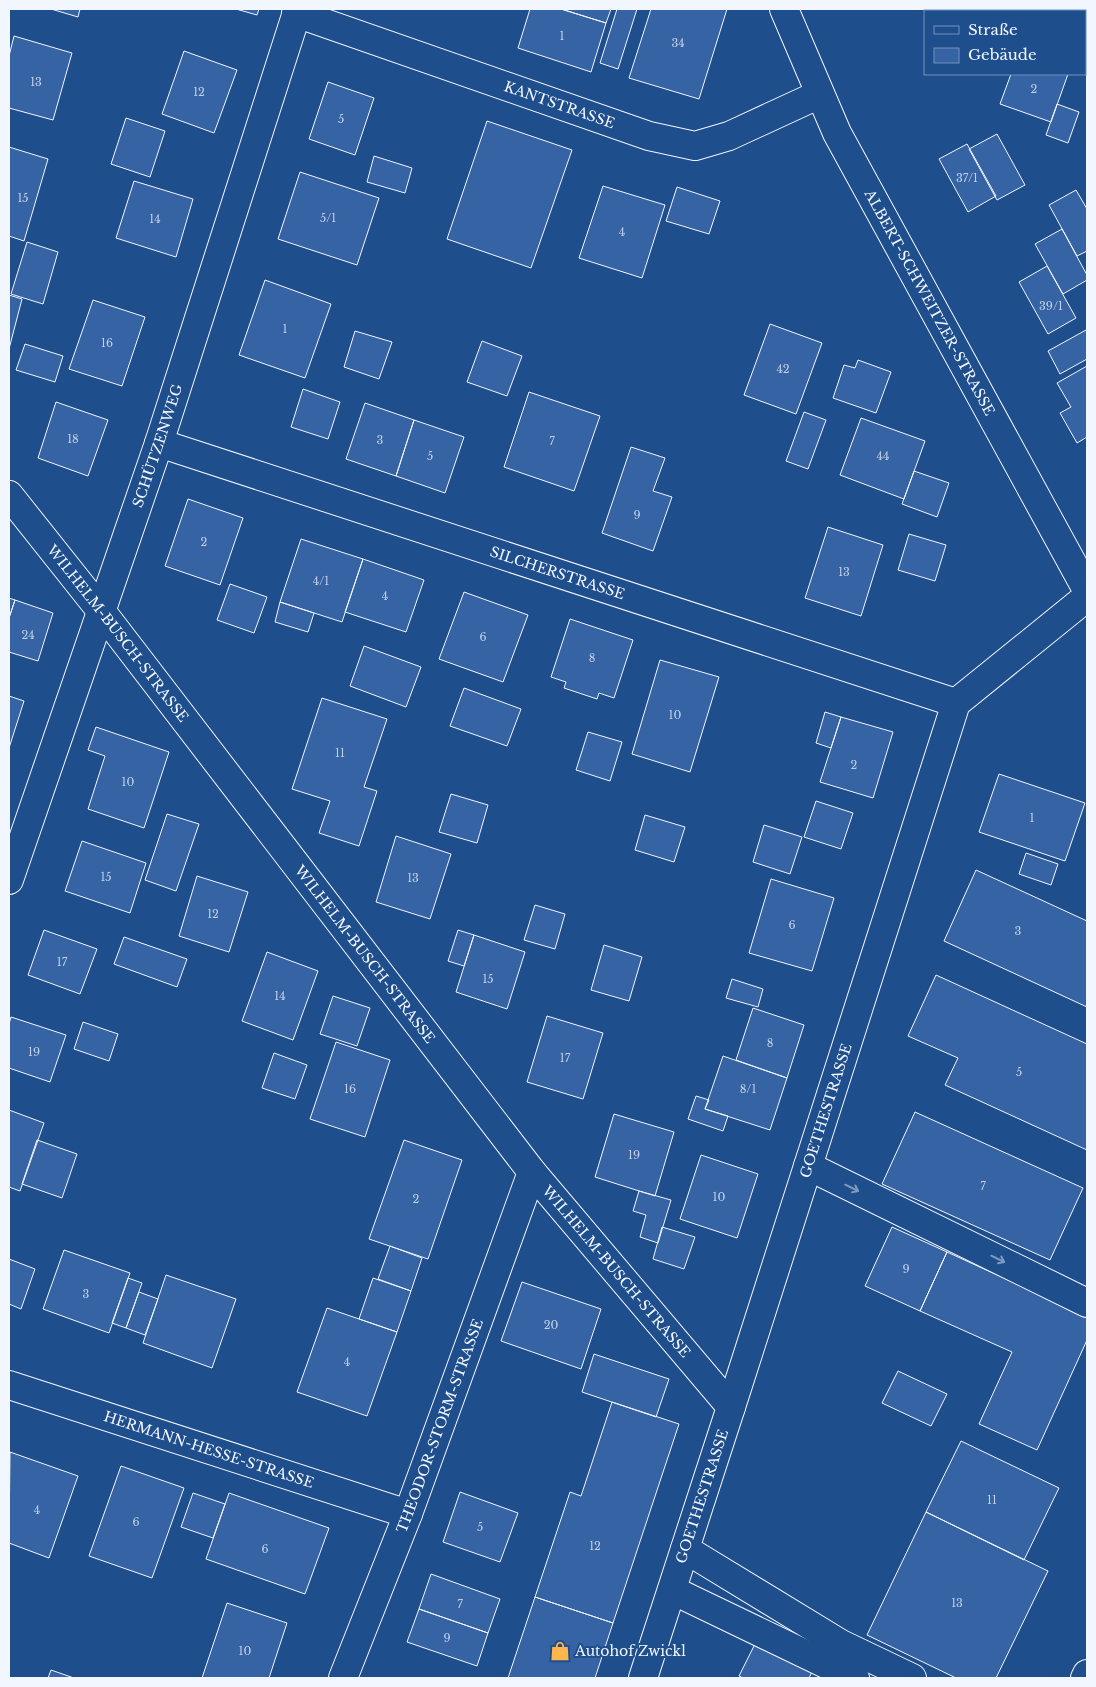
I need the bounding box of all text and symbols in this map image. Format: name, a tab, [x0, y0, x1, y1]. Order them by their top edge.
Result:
legend	[924, 10, 1086, 75]
text: Straße	[968, 20, 1018, 39]
house number: 1	[560, 29, 565, 43]
house number: 34	[671, 36, 685, 50]
text: Gebäude	[968, 45, 1037, 64]
house number: 13	[30, 75, 42, 89]
street label: KANTSTRASSE	[502, 77, 617, 132]
house number: 2	[1031, 82, 1038, 96]
house number: 12	[193, 85, 205, 99]
house number: 5	[338, 112, 344, 126]
house number: 37/1	[956, 171, 978, 185]
street label: ALBERT-SCHWEITZER-STRASSE	[860, 185, 999, 419]
house number: 15	[17, 191, 29, 205]
house number: 5/1	[320, 211, 336, 225]
house number: 14	[149, 212, 161, 226]
house number: 4	[619, 225, 625, 239]
house number: 39/1	[1039, 299, 1063, 313]
house number: 1	[283, 322, 288, 336]
house number: 16	[101, 336, 113, 350]
house number: 42	[776, 362, 790, 376]
street label: SCHÜTZENWEG	[129, 382, 186, 510]
house number: 18	[67, 432, 79, 446]
house number: 3	[377, 433, 384, 447]
house number: 7	[549, 434, 555, 448]
house number: 5	[427, 449, 433, 463]
house number: 44	[877, 449, 889, 463]
house number: 9	[633, 508, 641, 522]
house number: 2	[201, 535, 208, 549]
street label: WILHELM-BUSCH-STRASSE	[43, 540, 192, 726]
street label: SILCHERSTRASSE	[488, 543, 627, 603]
house number: 13	[838, 565, 850, 579]
house number: 4/1	[313, 574, 329, 588]
house number: 4	[382, 589, 388, 603]
house number: 24	[21, 628, 35, 642]
house number: 6	[479, 630, 487, 644]
house number: 8	[589, 651, 595, 665]
house number: 10	[669, 708, 682, 722]
house number: 11	[335, 746, 345, 760]
house number: 2	[851, 758, 858, 772]
house number: 10	[122, 775, 135, 789]
house number: 1	[1030, 811, 1035, 825]
street label: WILHELM-BUSCH-STRASSE	[290, 861, 439, 1047]
house number: 15	[100, 870, 112, 884]
house number: 13	[407, 871, 419, 885]
house number: 12	[207, 907, 219, 921]
house number: 6	[788, 918, 796, 932]
house number: 3	[1015, 924, 1022, 938]
house number: 17	[57, 955, 68, 969]
house number: 15	[482, 972, 494, 986]
house number: 14	[274, 989, 286, 1003]
house number: 8	[767, 1036, 773, 1050]
street label: GOETHESTRASSE	[796, 1041, 856, 1180]
house number: 19	[28, 1045, 40, 1059]
house number: 17	[560, 1051, 571, 1065]
house number: 5	[1016, 1065, 1022, 1079]
house number: 16	[344, 1082, 356, 1096]
house number: 8/1	[740, 1082, 756, 1096]
house number: 19	[628, 1148, 640, 1162]
house number: 7	[980, 1179, 986, 1193]
street label: WILHELM-BUSCH-STRASSE	[538, 1181, 694, 1361]
one-way arrow	[844, 1184, 859, 1193]
house number: 10	[713, 1190, 726, 1204]
house number: 2	[413, 1192, 420, 1206]
one-way arrow	[990, 1255, 1005, 1265]
house number: 9	[902, 1262, 910, 1276]
house number: 3	[83, 1287, 90, 1301]
street label: THEODOR-STORM-STRASSE	[392, 1316, 487, 1536]
house number: 20	[544, 1318, 558, 1332]
house number: 4	[344, 1355, 350, 1369]
street label: HERMANN-HESSE-STRASSE	[101, 1407, 316, 1492]
street label: GOETHESTRASSE	[672, 1427, 732, 1566]
house number: 11	[987, 1493, 997, 1507]
house number: 4	[34, 1503, 40, 1517]
house number: 6	[132, 1515, 140, 1529]
house number: 5	[477, 1520, 483, 1534]
house number: 12	[589, 1539, 601, 1553]
house number: 6	[261, 1542, 269, 1556]
house number: 13	[951, 1596, 963, 1610]
house number: 7	[457, 1597, 463, 1611]
house number: 9	[443, 1631, 451, 1645]
shop icon: Autohof Zwickl	[549, 1640, 571, 1662]
place label: Autohof Zwickl	[574, 1642, 686, 1660]
house number: 10	[239, 1644, 252, 1658]

